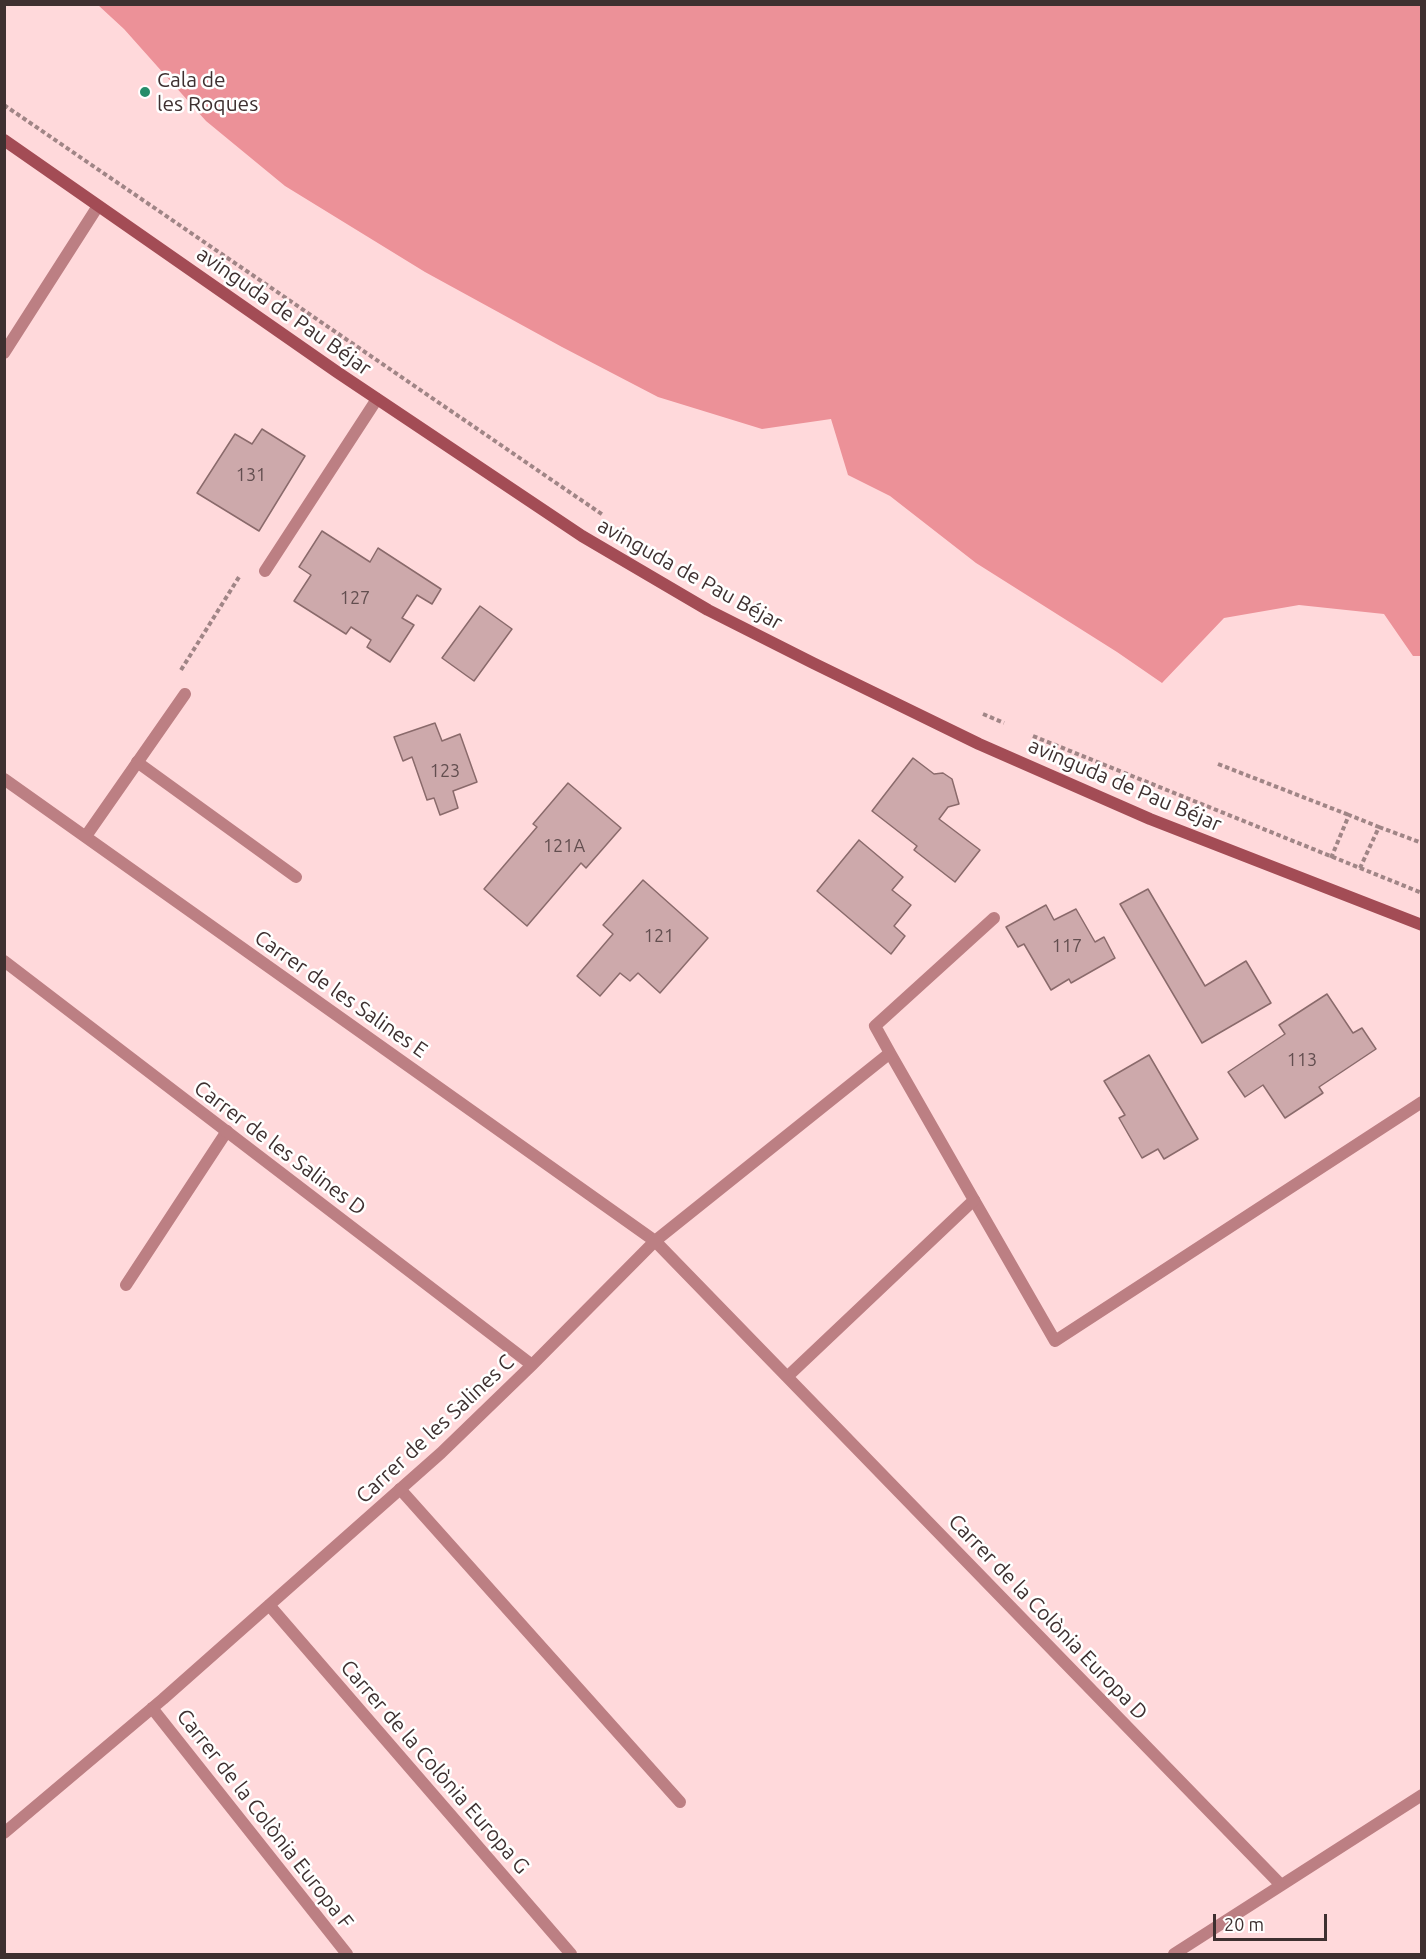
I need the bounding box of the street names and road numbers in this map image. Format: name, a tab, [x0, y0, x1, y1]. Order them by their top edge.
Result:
street label: avinguda de Pau Béjar	[192, 241, 376, 381]
street label: avinguda de Pau Béjar	[593, 513, 787, 635]
street label: avinguda de Pau Béjar	[1025, 733, 1225, 837]
street label: Carrer de les Salines E	[250, 925, 432, 1063]
street label: Carrer de les Salines D	[189, 1075, 371, 1221]
street label: Carrer de les Salines C	[351, 1349, 519, 1509]
street label: Carrer de la Colònia Europa D	[943, 1509, 1153, 1725]
street label: Carrer de la Colònia Europa G	[335, 1655, 535, 1879]
street label: Carrer de la Colònia Europa F	[171, 1704, 359, 1934]

